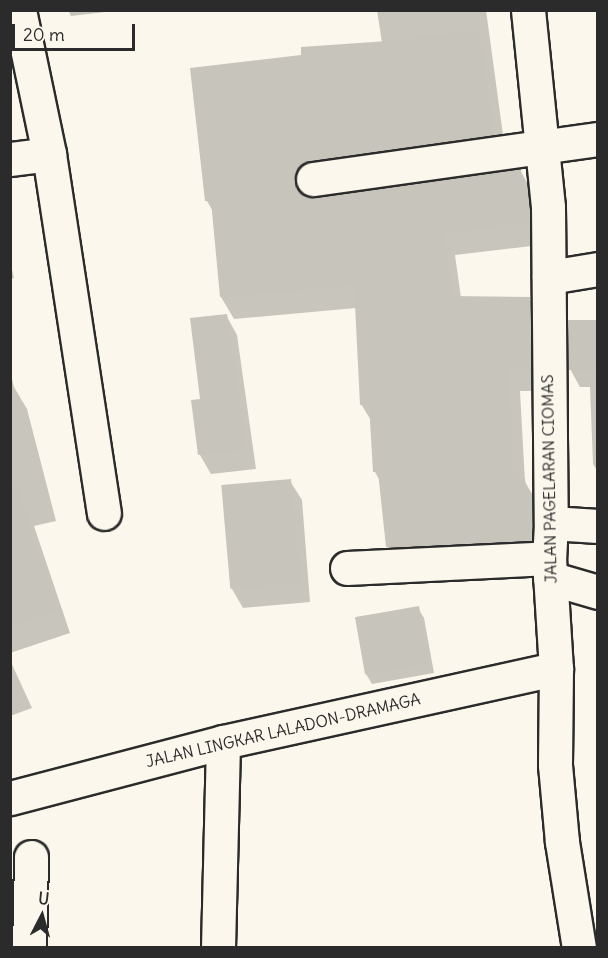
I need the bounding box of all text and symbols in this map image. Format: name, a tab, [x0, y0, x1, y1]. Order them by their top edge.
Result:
scale bar	[15, 12, 138, 50]
text: 20 m	[23, 23, 65, 46]
street label: JALAN PAGELARAN CIOMAS	[538, 374, 560, 584]
street label: JALAN LINGKAR LALADON-DRAMAGA	[144, 689, 422, 771]
north arrow	[12, 886, 72, 946]
text: U	[37, 888, 50, 909]

